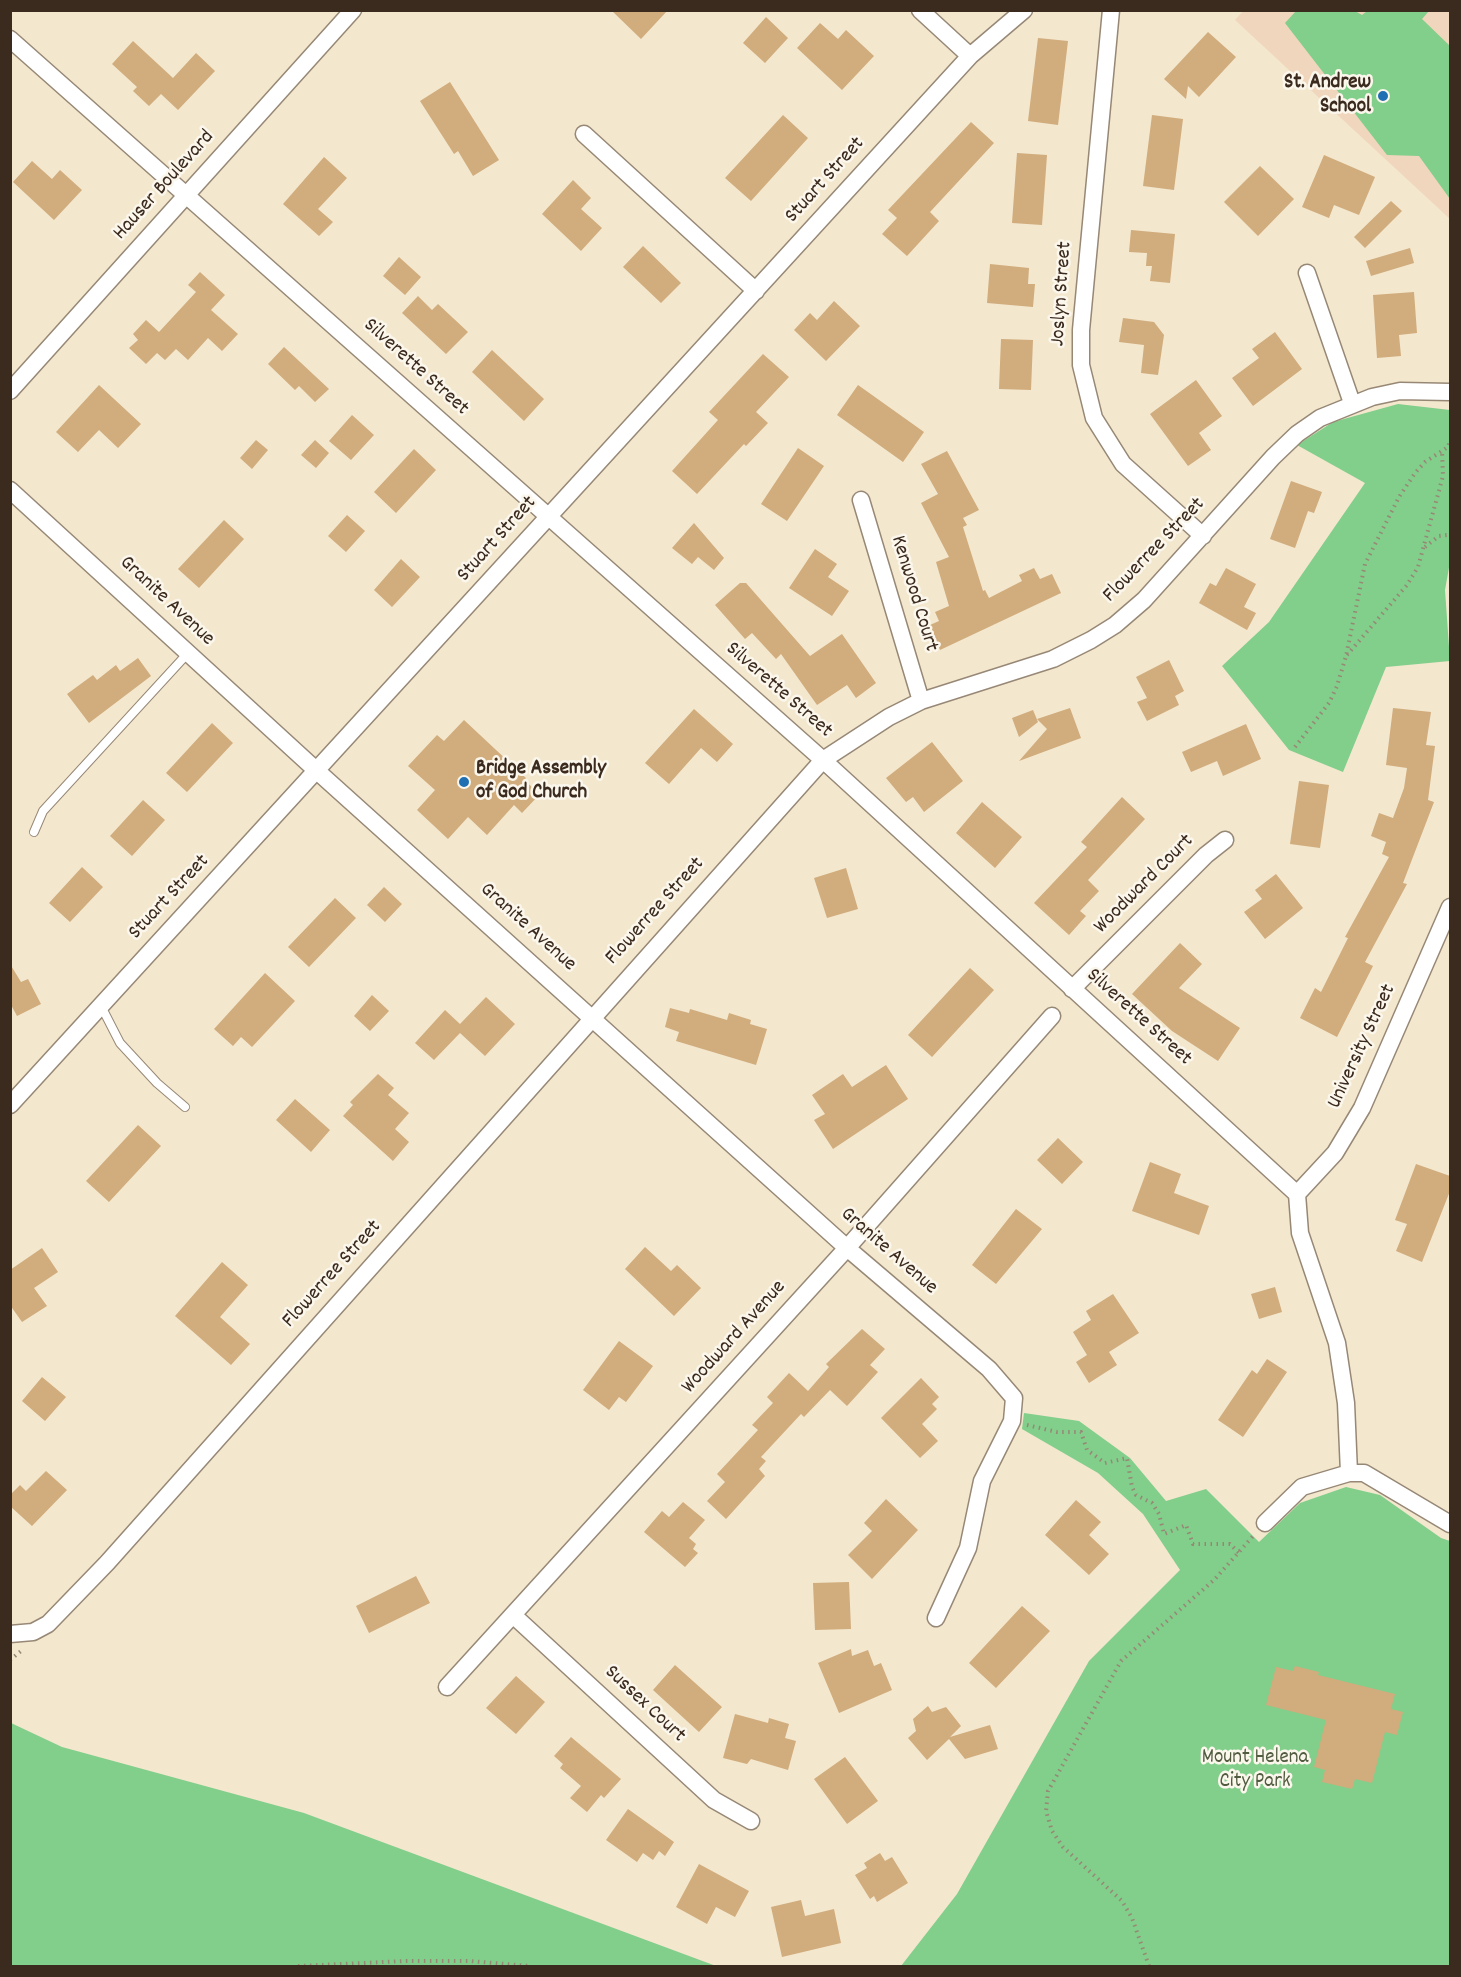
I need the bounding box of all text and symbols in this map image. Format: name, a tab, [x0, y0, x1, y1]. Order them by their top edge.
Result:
place label: St. Andrew School	[1284, 71, 1371, 121]
marker: St. Andrew School	[1376, 89, 1390, 103]
street label: Hauser Boulevard	[109, 126, 221, 246]
street label: Stuart Street	[781, 133, 871, 229]
street label: Joslyn Street	[1047, 241, 1079, 347]
street label: Silverette Street	[357, 314, 473, 422]
street label: Stuart Street	[453, 492, 543, 588]
street label: Flowerree Street	[1099, 493, 1211, 609]
street label: Kenwood Court	[883, 533, 943, 655]
street label: Granite Avenue	[113, 552, 219, 652]
street label: Silverette Street	[719, 638, 837, 744]
place label: Bridge Assembly of God Church	[476, 757, 606, 807]
marker: Bridge Assembly of God Church	[457, 775, 471, 789]
street label: Woodward Court	[1090, 830, 1200, 940]
street label: Stuart Street	[124, 850, 216, 946]
street label: Flowerree Street	[601, 853, 711, 971]
street label: Granite Avenue	[474, 878, 580, 978]
street label: Silverette Street	[1080, 964, 1196, 1072]
street label: University Street	[1323, 981, 1403, 1113]
street label: Granite Avenue	[834, 1203, 942, 1301]
street label: Flowerree Street	[278, 1216, 388, 1334]
street label: Woodward Avenue	[678, 1276, 792, 1400]
street label: Sussex Court	[598, 1661, 690, 1749]
park label: Mount Helena City Park	[1202, 1746, 1308, 1796]

